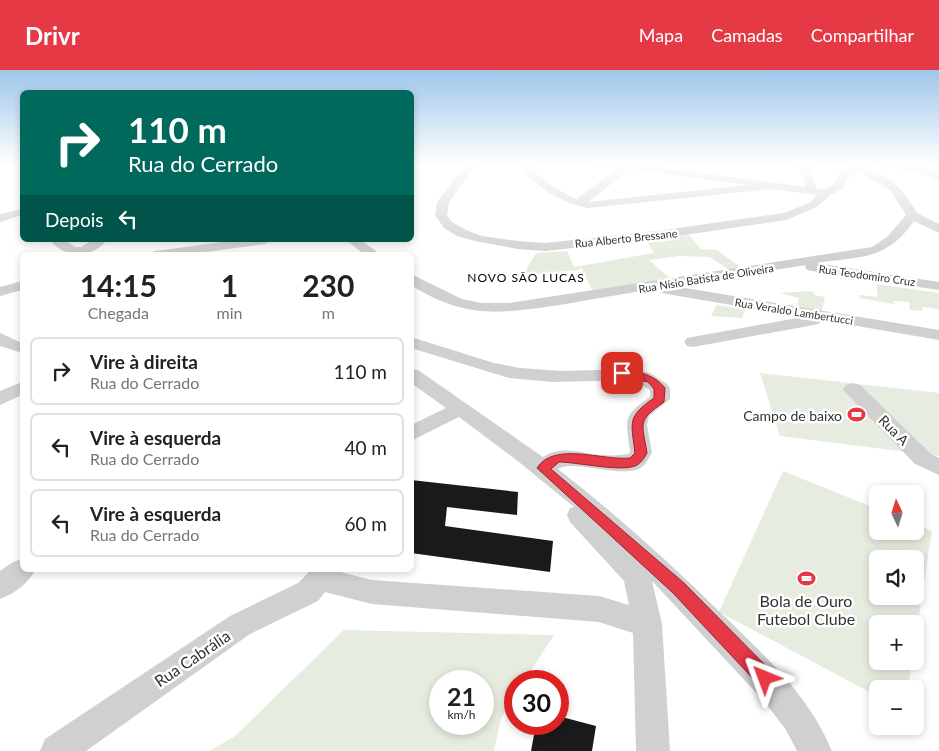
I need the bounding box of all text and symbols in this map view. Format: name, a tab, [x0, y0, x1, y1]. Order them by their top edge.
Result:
text: Drivr	[25, 21, 80, 50]
text: Mapa	[639, 24, 683, 46]
text: Camadas	[711, 24, 783, 46]
text: Compartilhar	[811, 24, 914, 46]
text: 110 m	[128, 108, 227, 150]
icon: right	[45, 110, 110, 175]
text: Rua do Cerrado	[128, 150, 278, 177]
icon: left	[114, 205, 142, 233]
text: Depois	[45, 208, 104, 231]
street label: Rua Alberto Bressane	[574, 226, 678, 250]
street label: Rua Nísio Batista de Oliveira	[637, 261, 775, 295]
street label: Rua Teodomiro Cruz	[818, 262, 916, 288]
text: 14:15	[80, 267, 157, 303]
text: 1	[221, 267, 238, 303]
text: 230	[302, 267, 354, 303]
district label: NOVO SÃO LUCAS	[467, 270, 585, 285]
street label: Rua Veraldo Lambertucci	[734, 295, 854, 327]
text: Chegada	[88, 303, 149, 322]
text: min	[217, 303, 243, 322]
text: m	[322, 303, 335, 322]
text: Vire à direita	[90, 350, 198, 373]
pin	[601, 352, 643, 394]
icon: right	[47, 357, 75, 385]
icon: arrive	[608, 359, 636, 387]
text: 110 m	[333, 360, 387, 383]
text: Rua do Cerrado	[90, 373, 199, 392]
sports icon: Campo de baixo	[846, 405, 866, 425]
place label: Campo de baixo	[743, 407, 842, 424]
street label: Rua A	[875, 411, 913, 449]
text: Vire à esquerda	[90, 426, 221, 449]
icon: left	[47, 433, 75, 461]
text: 40 m	[344, 436, 387, 459]
text: Rua do Cerrado	[90, 449, 199, 468]
north arrow	[869, 485, 924, 540]
map controls	[869, 485, 924, 735]
text: Vire à esquerda	[90, 502, 221, 525]
icon: left	[47, 509, 75, 537]
text: 60 m	[344, 512, 387, 535]
text: Rua do Cerrado	[90, 525, 199, 544]
button: sound	[869, 550, 924, 605]
sports icon: Bola de Ouro Futebol Clube	[796, 568, 816, 588]
place label: Bola de Ouro Futebol Clube	[757, 591, 855, 628]
button: +	[869, 615, 924, 670]
street label: Rua Cabrália	[150, 626, 234, 690]
position arrow	[738, 651, 790, 703]
speed limit sign: 30	[504, 670, 569, 735]
button: −	[869, 680, 924, 735]
text: 21	[447, 681, 476, 711]
text: km/h	[447, 707, 476, 722]

